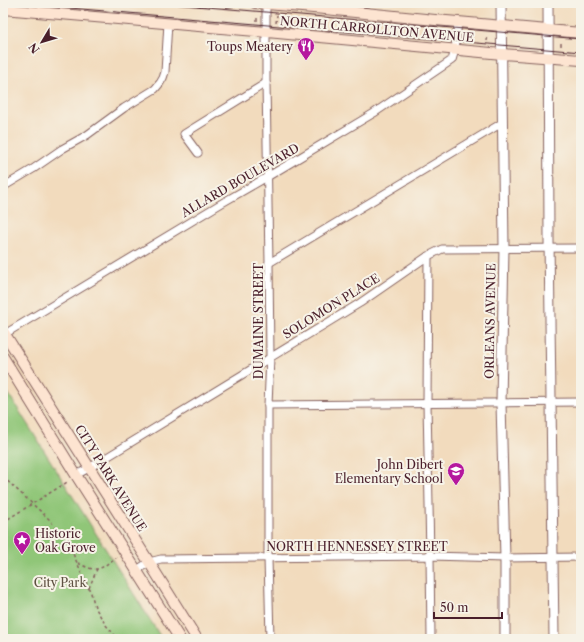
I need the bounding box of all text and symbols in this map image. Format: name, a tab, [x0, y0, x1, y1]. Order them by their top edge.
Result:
street label: NORTH CARROLLTON AVENUE	[280, 13, 474, 45]
north arrow	[22, 22, 62, 62]
restaurant icon: Toups Meatery	[296, 36, 316, 61]
place label: Toups Meatery	[207, 39, 293, 54]
text: N	[25, 40, 43, 56]
street label: ALLARD BOULEVARD	[177, 140, 302, 220]
street label: DUMAINE STREET	[251, 263, 266, 379]
street label: ORLEANS AVENUE	[481, 263, 499, 379]
street label: SOLOMON PLACE	[280, 270, 382, 342]
street label: CITY PARK AVENUE	[72, 422, 150, 534]
place label: John Dibert Elementary School	[335, 457, 444, 486]
school or university icon: John Dibert Elementary School	[446, 461, 466, 486]
place label: Historic Oak Grove	[35, 526, 96, 555]
place icon: Historic Oak Grove	[12, 530, 32, 555]
street label: NORTH HENNESSEY STREET	[266, 539, 448, 554]
park label: City Park	[34, 575, 87, 590]
scale bar	[434, 594, 502, 620]
text: 50 m	[440, 600, 469, 615]

